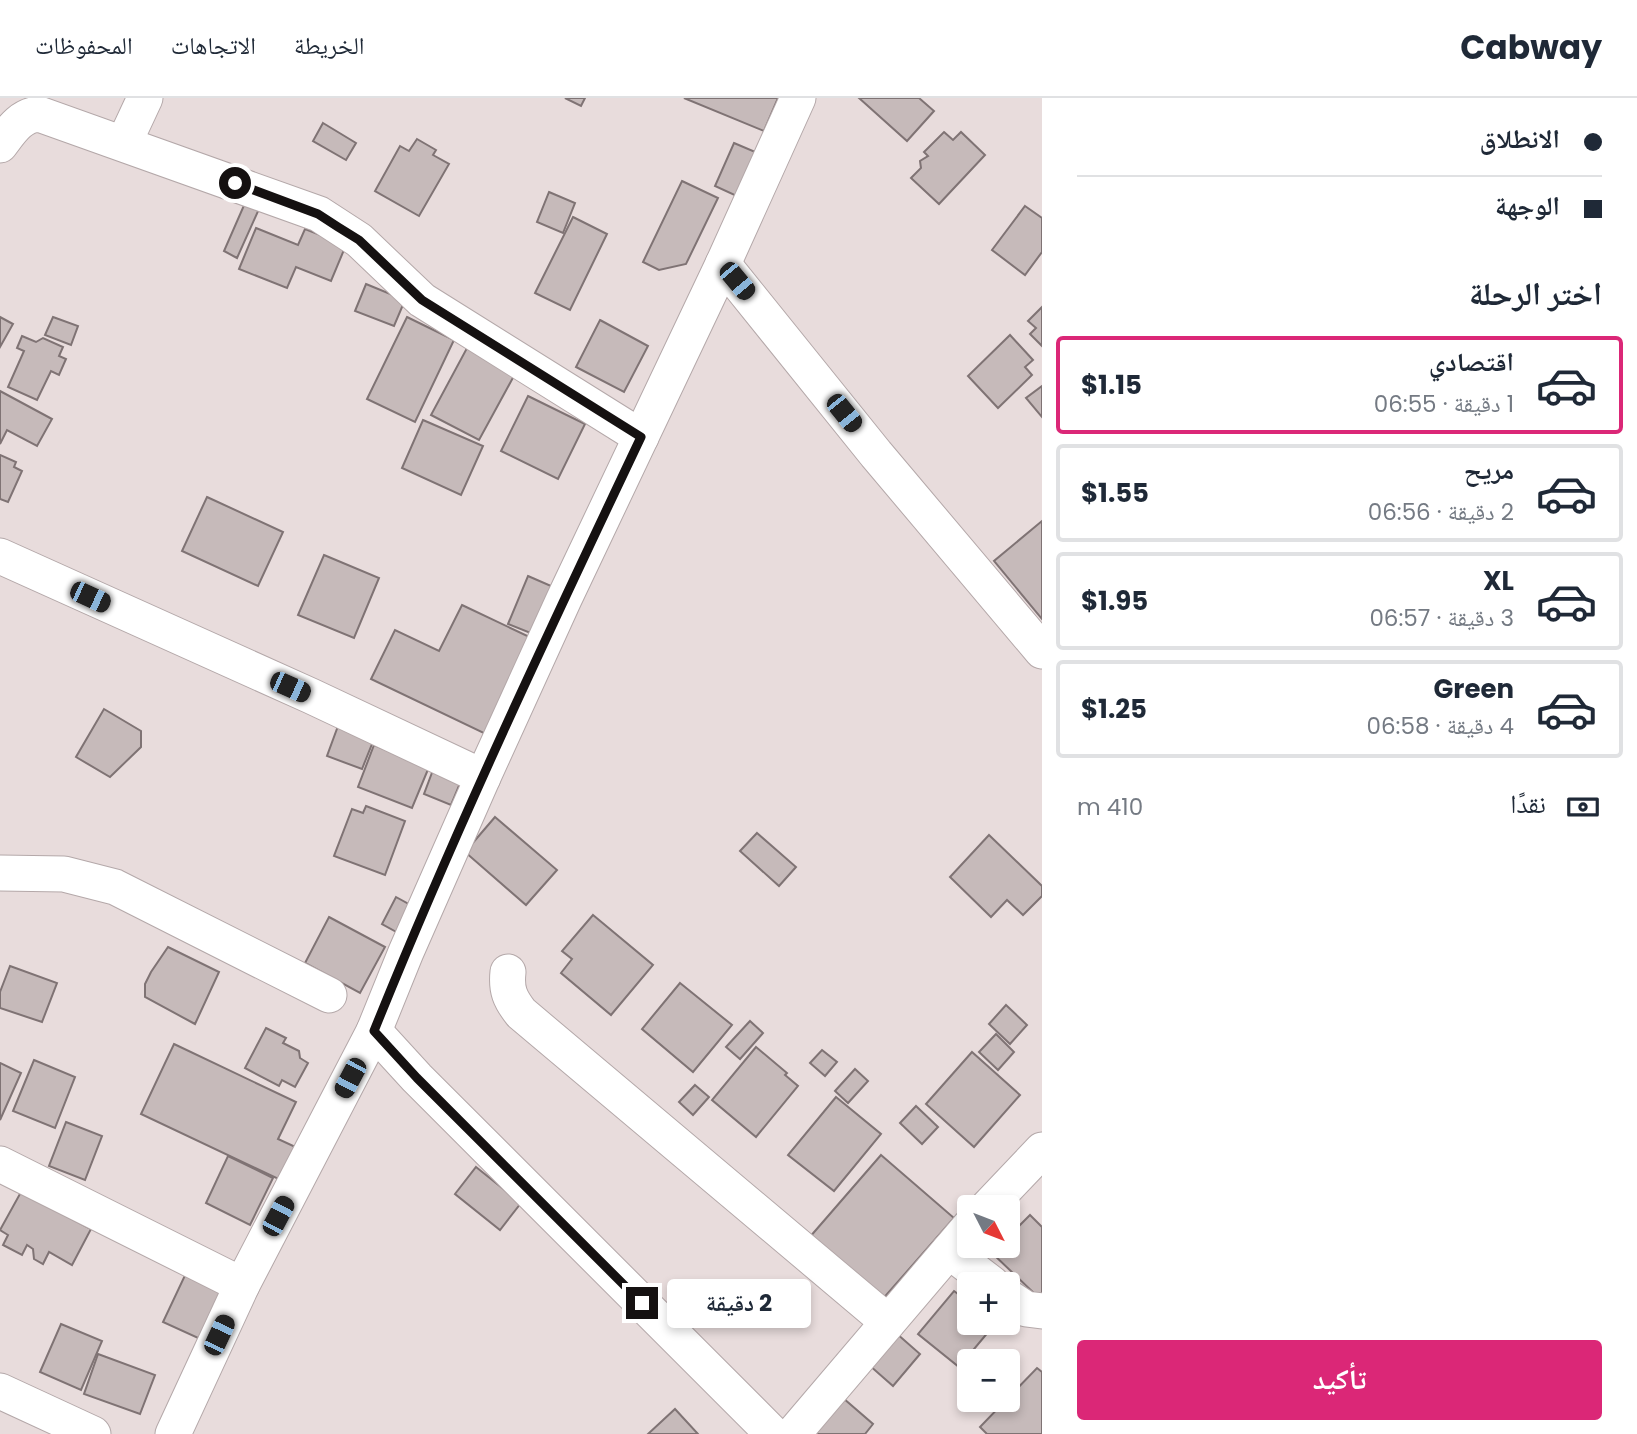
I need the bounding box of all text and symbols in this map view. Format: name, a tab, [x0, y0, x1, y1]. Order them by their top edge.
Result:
text: Cabway	[1460, 24, 1602, 71]
text: المحفوظات	[35, 29, 133, 62]
text: الاتجاهات	[171, 29, 256, 62]
text: الخريطة	[294, 29, 365, 62]
text: الانطلاق	[1480, 121, 1560, 157]
route start	[219, 167, 251, 199]
text: الوجهة	[1495, 188, 1560, 224]
car	[716, 258, 759, 304]
text: اختر الرحلة	[1469, 271, 1602, 316]
text: اقتصادي	[1429, 344, 1514, 380]
icon: car	[1535, 354, 1598, 417]
text: $1.15	[1081, 367, 1142, 403]
text: 1 دقيقة · 06:55	[1374, 388, 1514, 420]
car	[823, 390, 866, 436]
text: مريح	[1464, 452, 1514, 488]
icon: car	[1535, 462, 1598, 525]
text: $1.55	[1081, 475, 1149, 511]
text: 2 دقيقة · 06:56	[1368, 496, 1514, 528]
text: XL	[1483, 563, 1514, 599]
icon: car	[1535, 570, 1598, 633]
car	[67, 579, 114, 615]
text: $1.95	[1081, 583, 1148, 619]
text: 3 دقيقة · 06:57	[1369, 602, 1514, 634]
car	[267, 669, 314, 705]
text: Green	[1434, 671, 1514, 707]
icon: car	[1535, 678, 1598, 741]
text: $1.25	[1081, 691, 1147, 727]
text: 4 دقيقة · 06:58	[1367, 710, 1514, 742]
text: نقدًا	[1510, 786, 1546, 822]
icon: cash	[1564, 788, 1602, 826]
text: 410 m	[1077, 791, 1143, 823]
car	[331, 1055, 370, 1101]
car	[259, 1193, 298, 1239]
north arrow	[957, 1195, 1020, 1258]
map controls	[957, 1195, 1020, 1412]
button: +	[957, 1272, 1020, 1335]
callout: 2 دقيقة	[666, 1278, 810, 1328]
route end	[626, 1287, 658, 1319]
text: 2 دقيقة	[706, 1287, 772, 1319]
car	[201, 1312, 238, 1358]
button: تأكيد	[1077, 1340, 1602, 1420]
button: −	[957, 1349, 1020, 1412]

